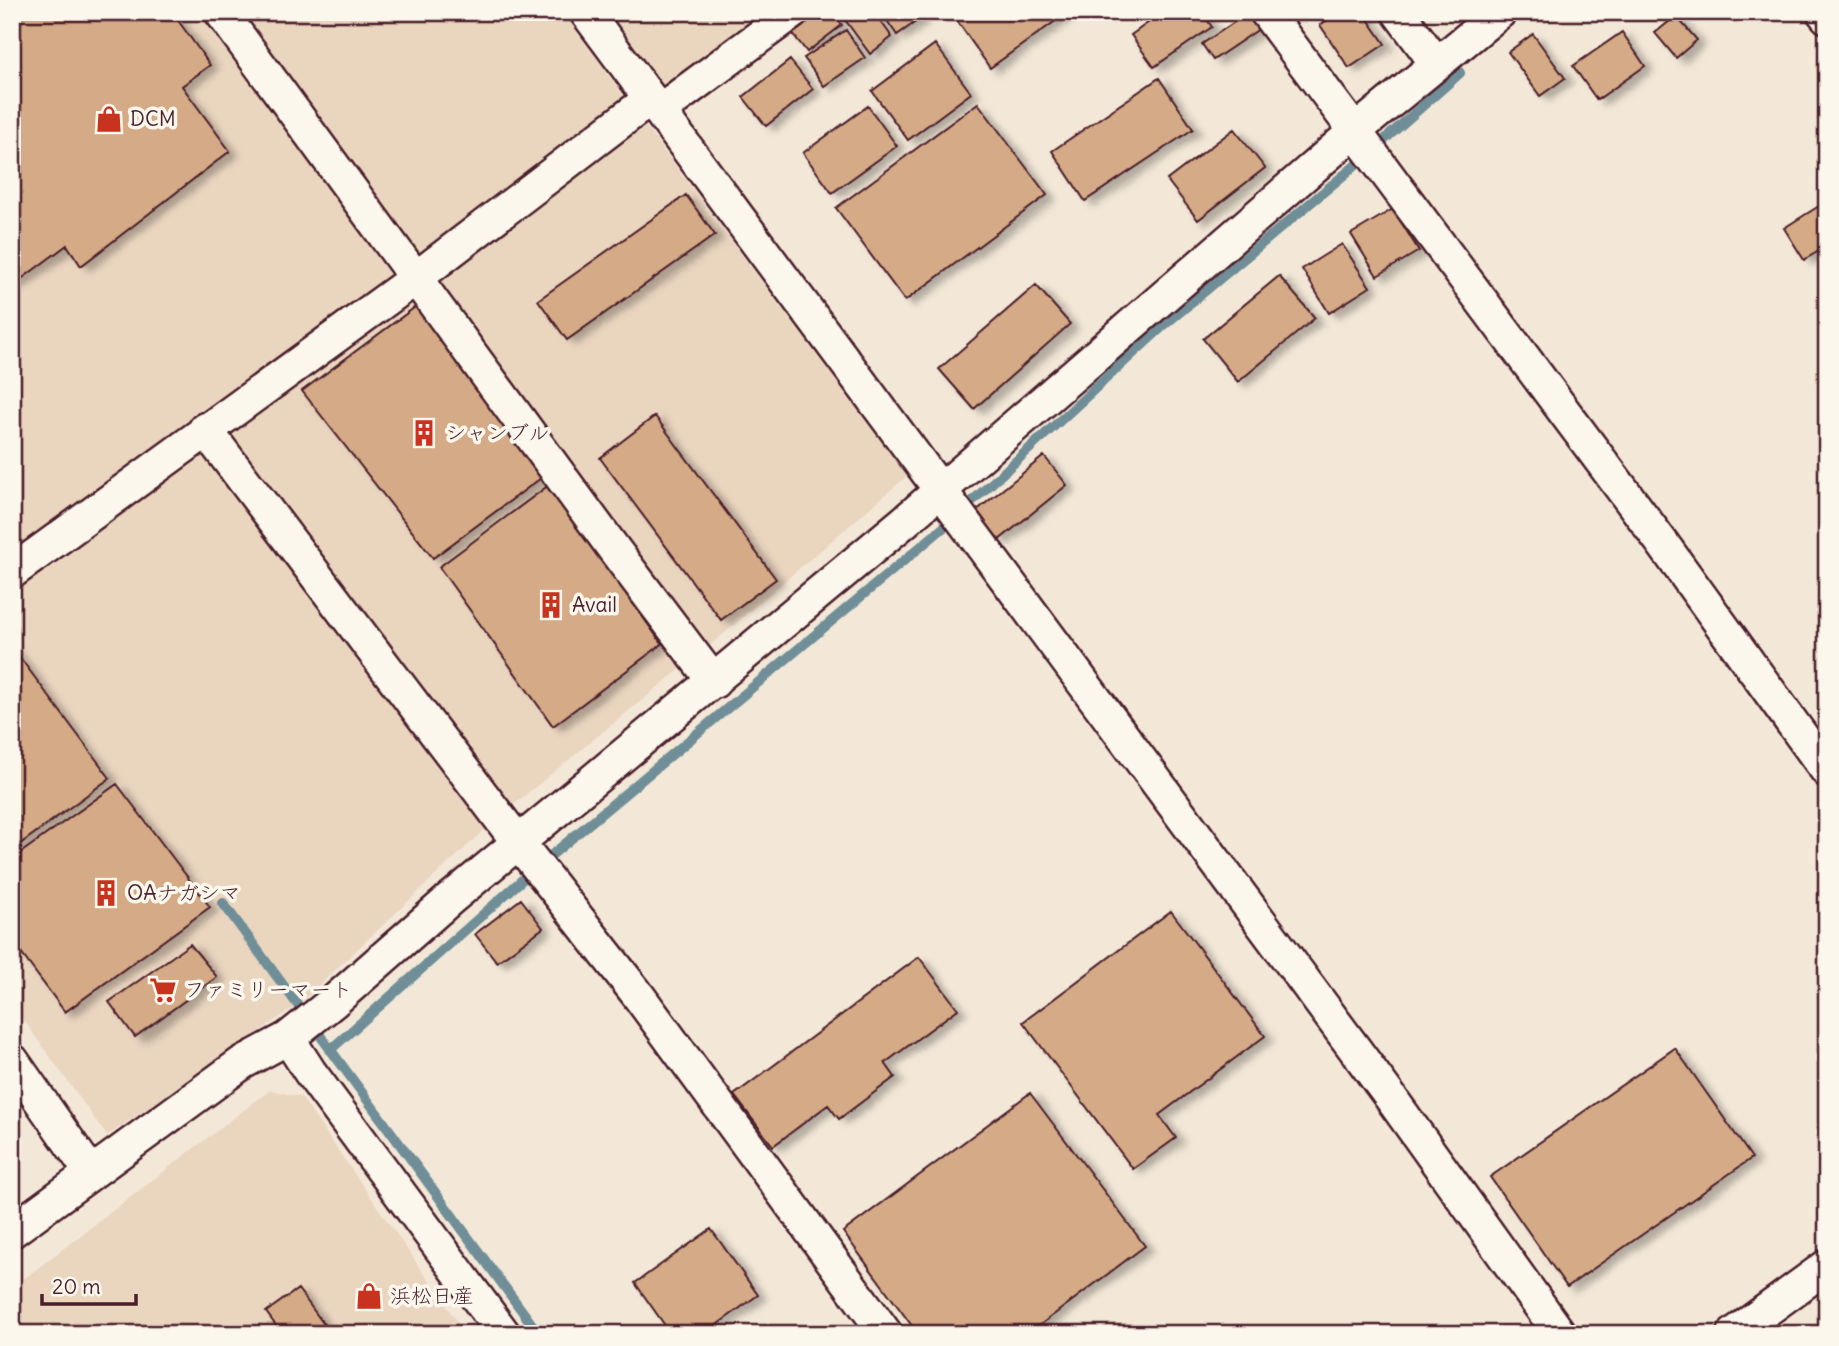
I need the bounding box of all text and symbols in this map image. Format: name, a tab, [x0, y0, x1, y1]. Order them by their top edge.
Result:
shop icon: DCM	[94, 104, 124, 134]
place label: DCM	[130, 105, 176, 132]
building icon: シャンブル	[409, 418, 439, 448]
place label: シャンブル	[445, 419, 549, 446]
building icon: Avail	[536, 590, 566, 620]
place label: Avail	[572, 591, 617, 618]
building icon: OAナガシマ	[91, 878, 121, 908]
place label: OAナガシマ	[127, 879, 241, 906]
supermarket icon: ファミリーマート	[148, 975, 178, 1005]
place label: ファミリーマート	[184, 976, 352, 1003]
scale bar	[42, 1262, 136, 1306]
text: 20 m	[52, 1273, 101, 1300]
shop icon: 浜松日産	[354, 1281, 384, 1311]
place label: 浜松日産	[390, 1282, 474, 1309]

